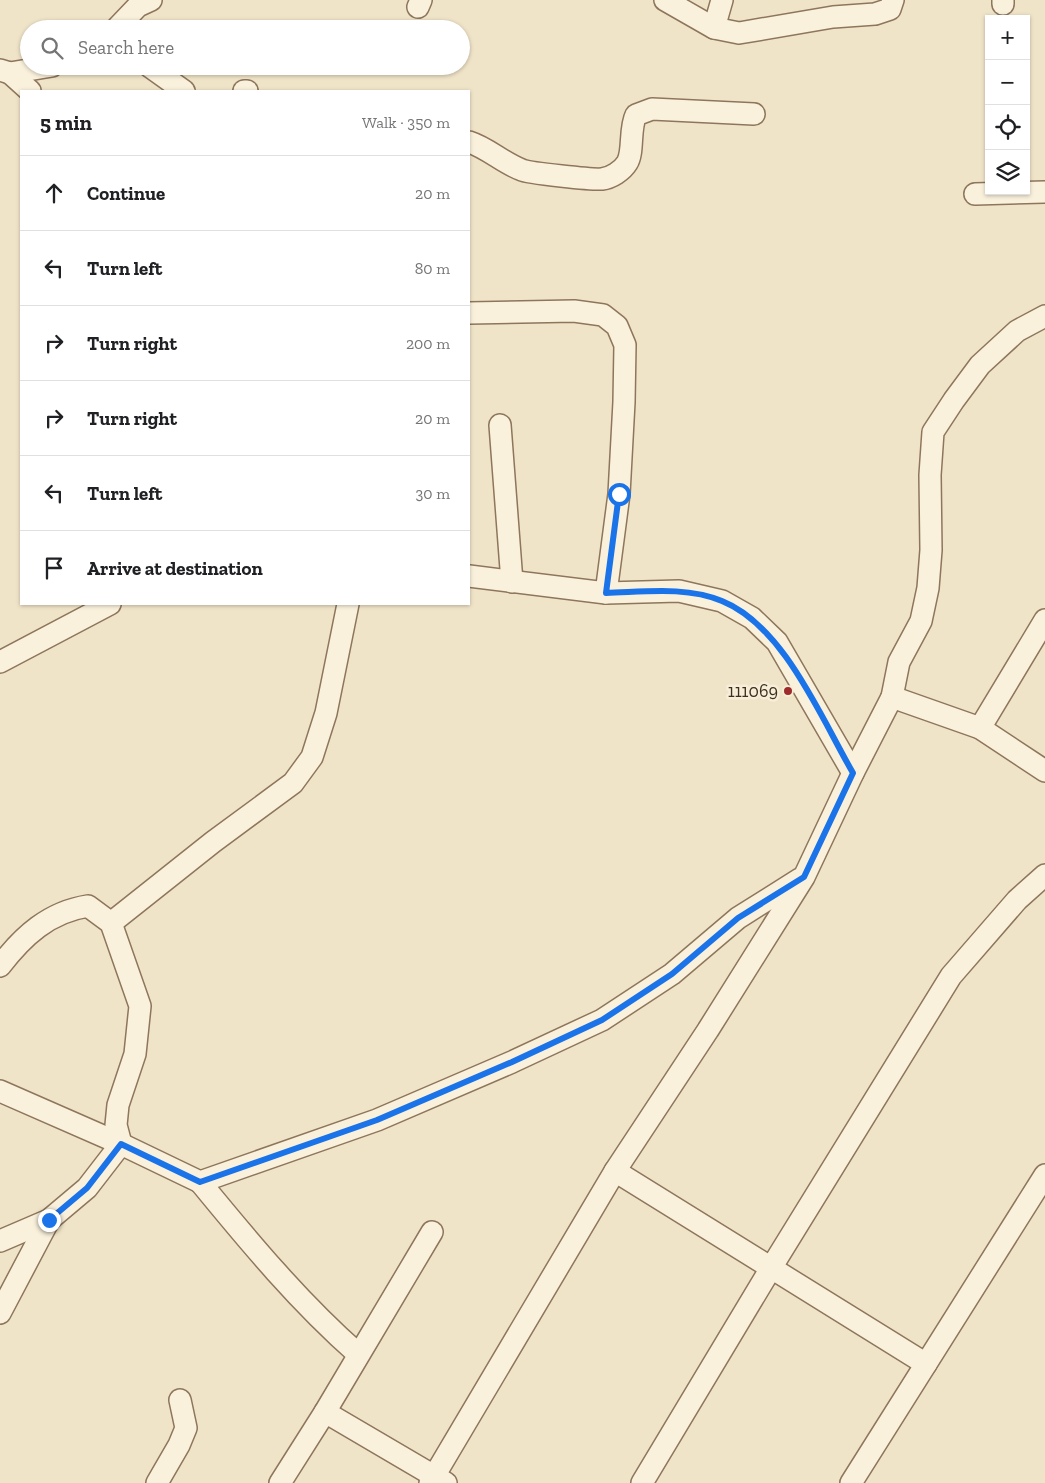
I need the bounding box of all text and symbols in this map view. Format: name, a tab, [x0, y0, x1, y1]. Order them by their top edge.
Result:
map controls	[985, 15, 1030, 195]
button: +	[985, 15, 1030, 60]
search box	[20, 20, 470, 75]
icon: search	[38, 34, 66, 62]
text: Search here	[78, 36, 174, 59]
button: −	[985, 60, 1030, 105]
button: locate	[985, 105, 1030, 150]
text: 5 min	[40, 110, 92, 135]
text: Walk · 350 m	[362, 113, 450, 132]
button: layers	[985, 150, 1030, 195]
icon: ahead	[40, 179, 68, 207]
text: Continue	[87, 182, 165, 205]
text: 20 m	[415, 184, 450, 203]
icon: left	[40, 254, 68, 282]
text: Turn left	[87, 257, 162, 280]
text: 80 m	[415, 259, 450, 278]
icon: right	[40, 329, 68, 357]
text: Turn right	[87, 332, 177, 355]
text: 200 m	[406, 334, 450, 353]
icon: right	[40, 404, 68, 432]
text: Turn right	[87, 407, 177, 430]
text: 20 m	[415, 409, 450, 428]
icon: left	[40, 479, 68, 507]
text: Turn left	[87, 482, 162, 505]
route start	[608, 483, 631, 506]
text: 30 m	[416, 484, 450, 503]
icon: arrive	[40, 554, 68, 582]
text: Arrive at destination	[87, 557, 263, 580]
place label: 111069	[728, 680, 778, 702]
marker: 111069	[782, 685, 794, 697]
route end	[38, 1209, 61, 1232]

